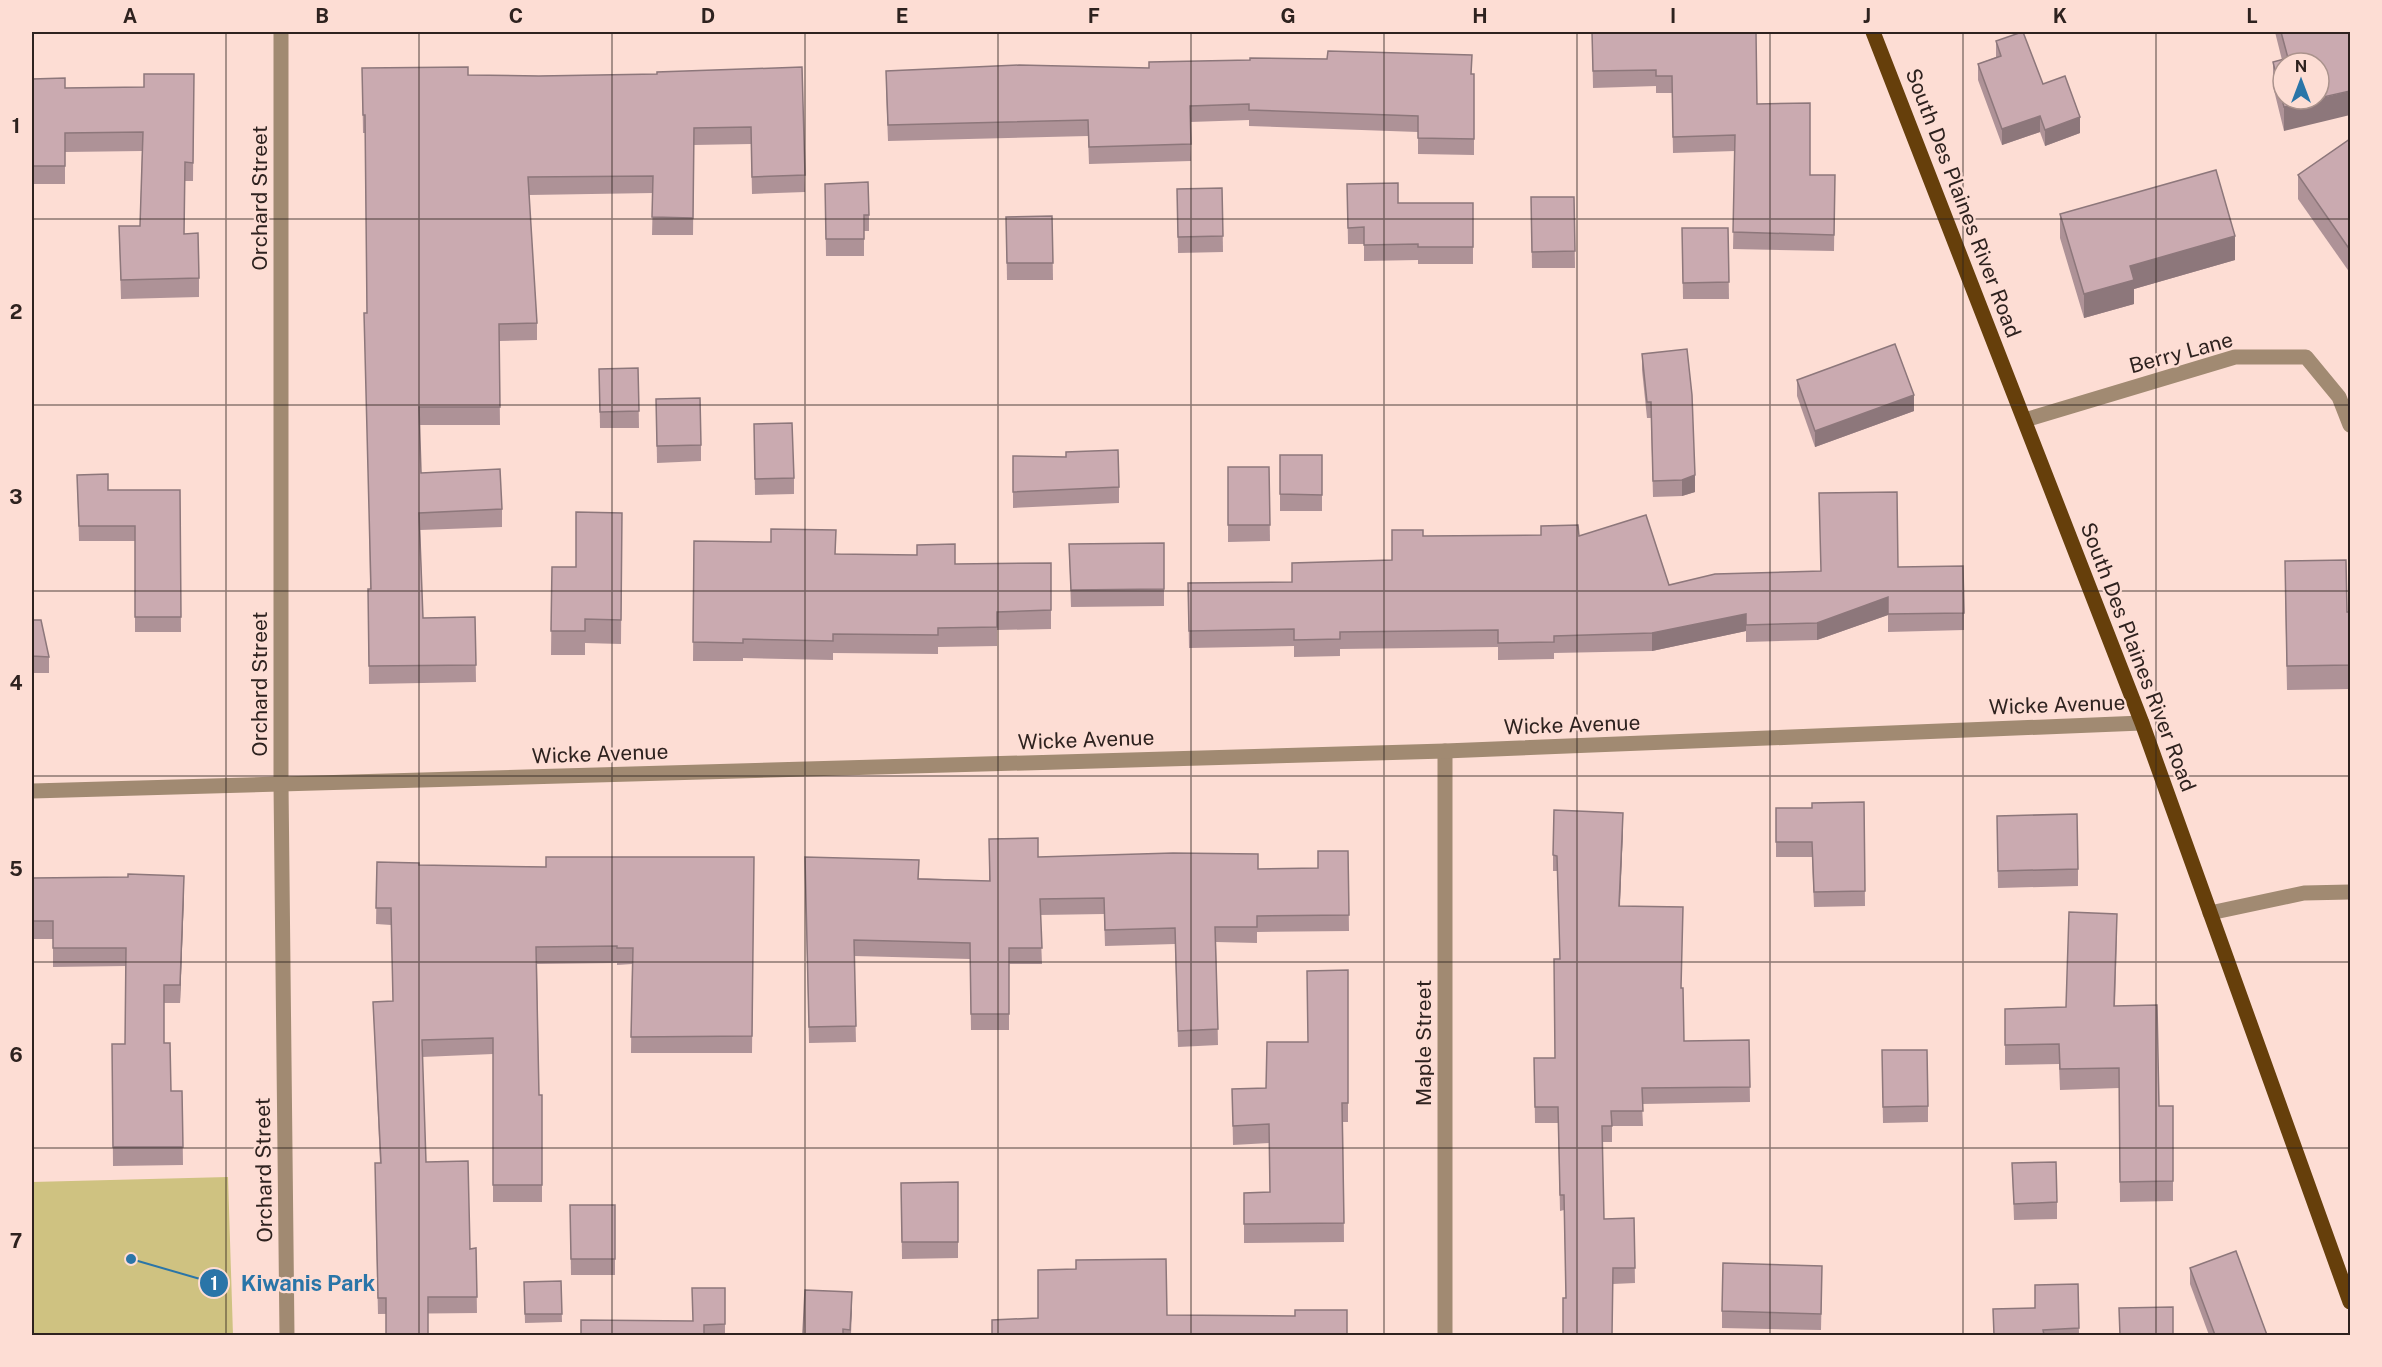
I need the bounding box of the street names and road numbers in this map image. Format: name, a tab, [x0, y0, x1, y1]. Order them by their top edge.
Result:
street label: South Des Plaines River Road	[1900, 65, 2026, 341]
street label: Orchard Street	[247, 125, 272, 271]
street label: Berry Lane	[2126, 327, 2236, 378]
street label: South Des Plaines River Road	[2075, 519, 2201, 795]
street label: Orchard Street	[247, 611, 272, 757]
street label: Wicke Avenue	[1988, 690, 2126, 719]
street label: Wicke Avenue	[1503, 710, 1641, 739]
street label: Wicke Avenue	[1017, 725, 1155, 754]
street label: Wicke Avenue	[531, 739, 669, 768]
street label: Maple Street	[1411, 980, 1436, 1106]
street label: Orchard Street	[250, 1097, 277, 1243]

